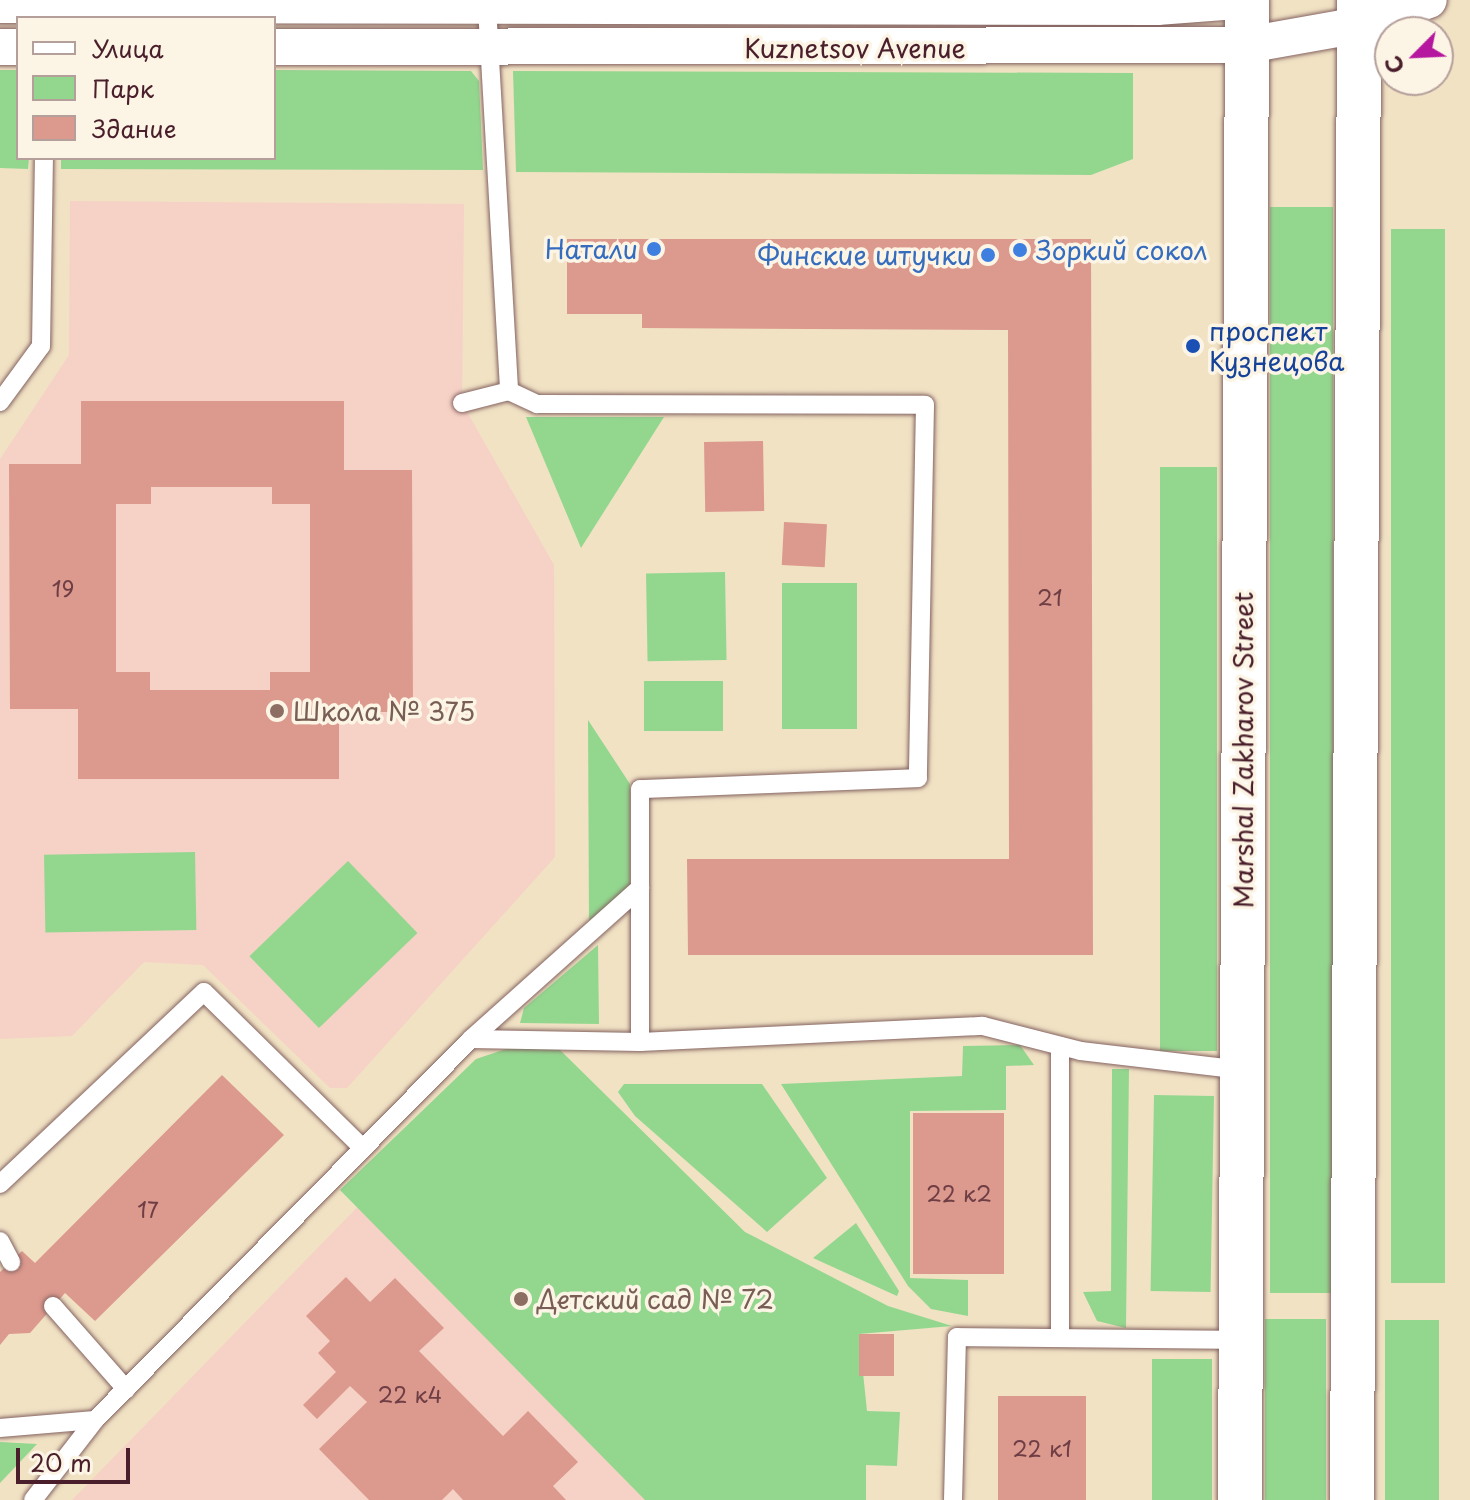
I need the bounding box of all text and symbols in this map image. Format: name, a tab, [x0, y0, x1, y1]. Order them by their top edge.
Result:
legend	[16, 16, 276, 160]
north arrow	[1374, 16, 1454, 96]
text: Улица	[92, 30, 164, 66]
street label: Kuznetsov Avenue	[744, 32, 966, 64]
text: С	[1375, 51, 1412, 79]
text: Парк	[92, 70, 154, 106]
text: Здание	[92, 110, 177, 146]
place label: Натали	[545, 233, 638, 265]
place label: Зоркий сокол	[1036, 234, 1208, 266]
place label: Финские штучки	[757, 239, 972, 271]
marker: Натали	[645, 240, 663, 258]
marker: Зоркий сокол	[1011, 241, 1029, 259]
marker: Финские штучки	[979, 246, 997, 264]
place label: проспект Кузнецова	[1209, 315, 1345, 376]
marker: проспект Кузнецова	[1184, 337, 1202, 355]
house number: 19	[52, 575, 74, 601]
house number: 21	[1037, 584, 1063, 610]
street label: Marshal Zakharov Street	[1227, 590, 1259, 910]
place label: Школа № 375	[293, 695, 476, 727]
marker: Школа № 375	[268, 702, 286, 720]
house number: 22 к2	[926, 1180, 992, 1206]
house number: 17	[137, 1196, 159, 1222]
place label: Детский сад № 72	[537, 1283, 776, 1315]
marker: Детский сад № 72	[512, 1290, 530, 1308]
house number: 22 к4	[378, 1381, 442, 1407]
scale bar	[20, 1432, 134, 1482]
house number: 22 к1	[1012, 1435, 1072, 1461]
text: 20 m	[30, 1444, 92, 1480]

